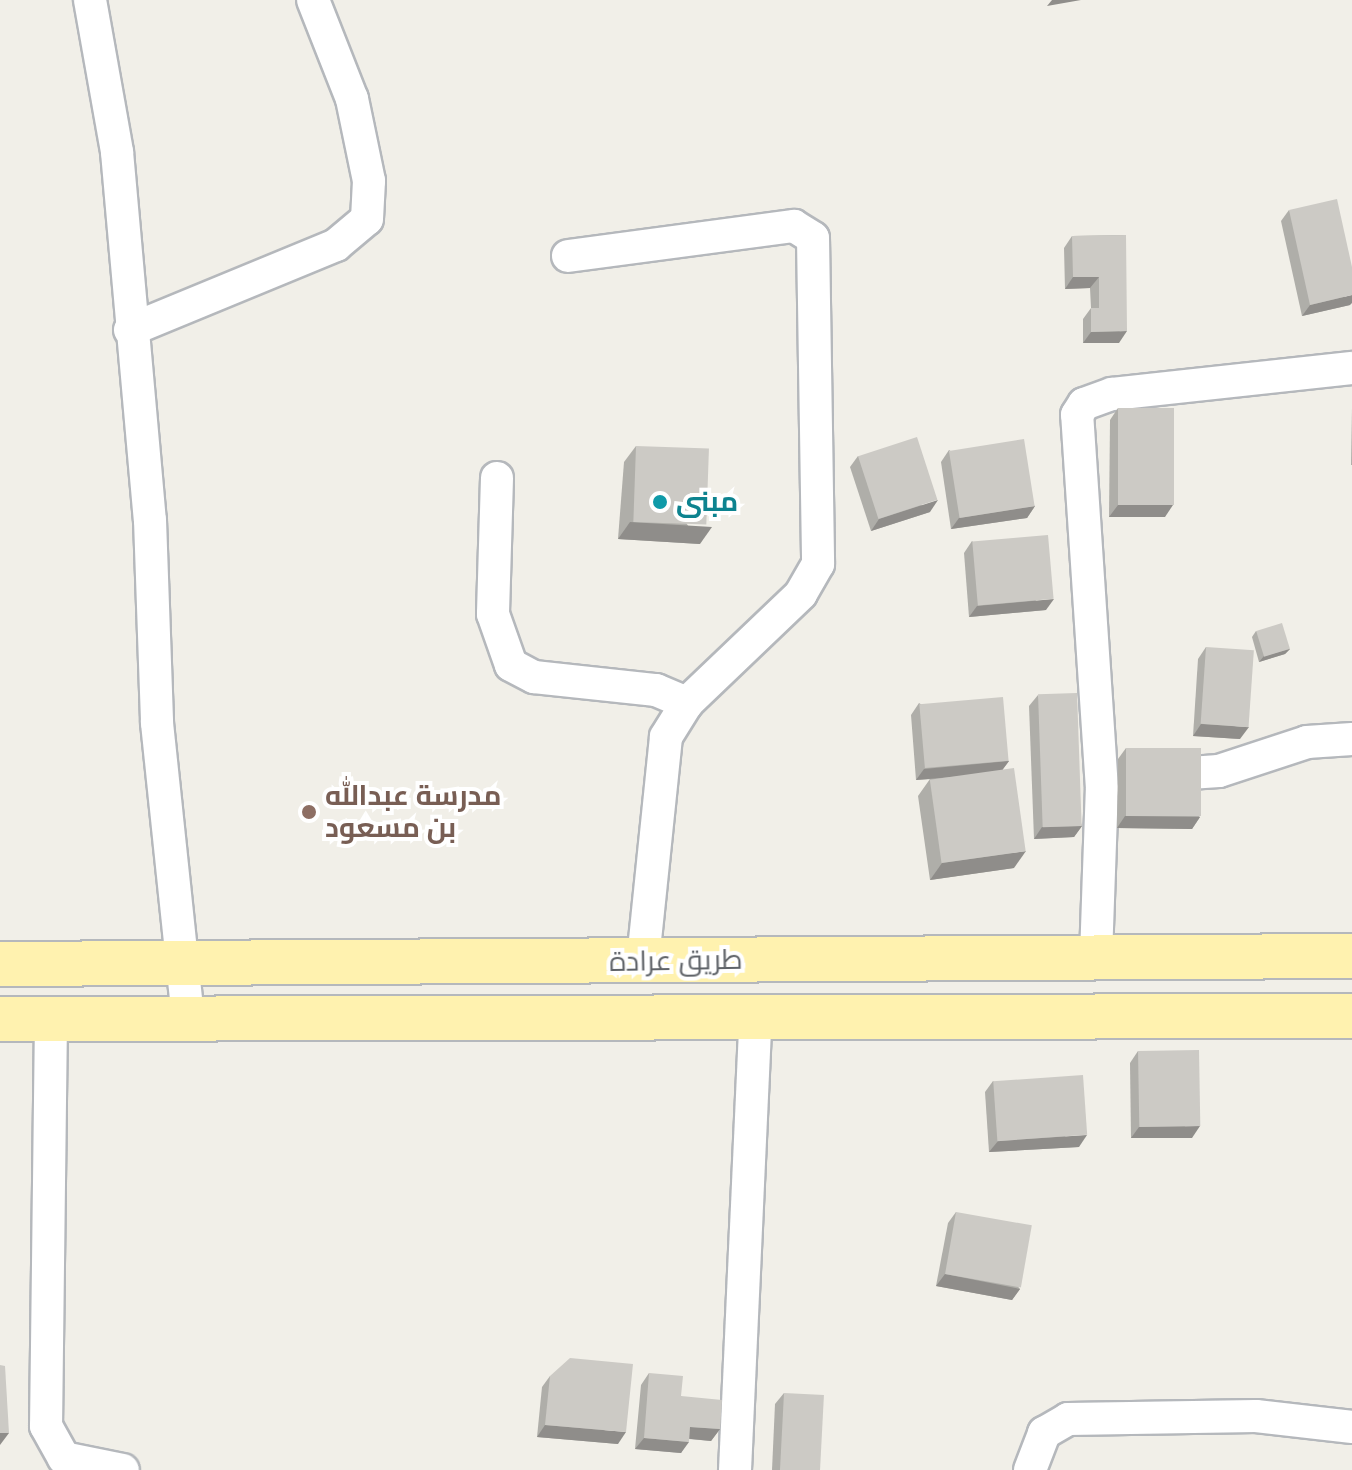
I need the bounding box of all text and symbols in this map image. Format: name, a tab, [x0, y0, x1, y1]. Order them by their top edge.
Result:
place label: مبنى	[676, 485, 738, 519]
marker: مبنى	[651, 493, 669, 511]
place label: مدرسة عبدالله بن مسعود	[325, 779, 502, 845]
marker: مدرسة عبدالله بن مسعود	[300, 803, 318, 821]
street label: طريق عرادة	[609, 943, 743, 979]

